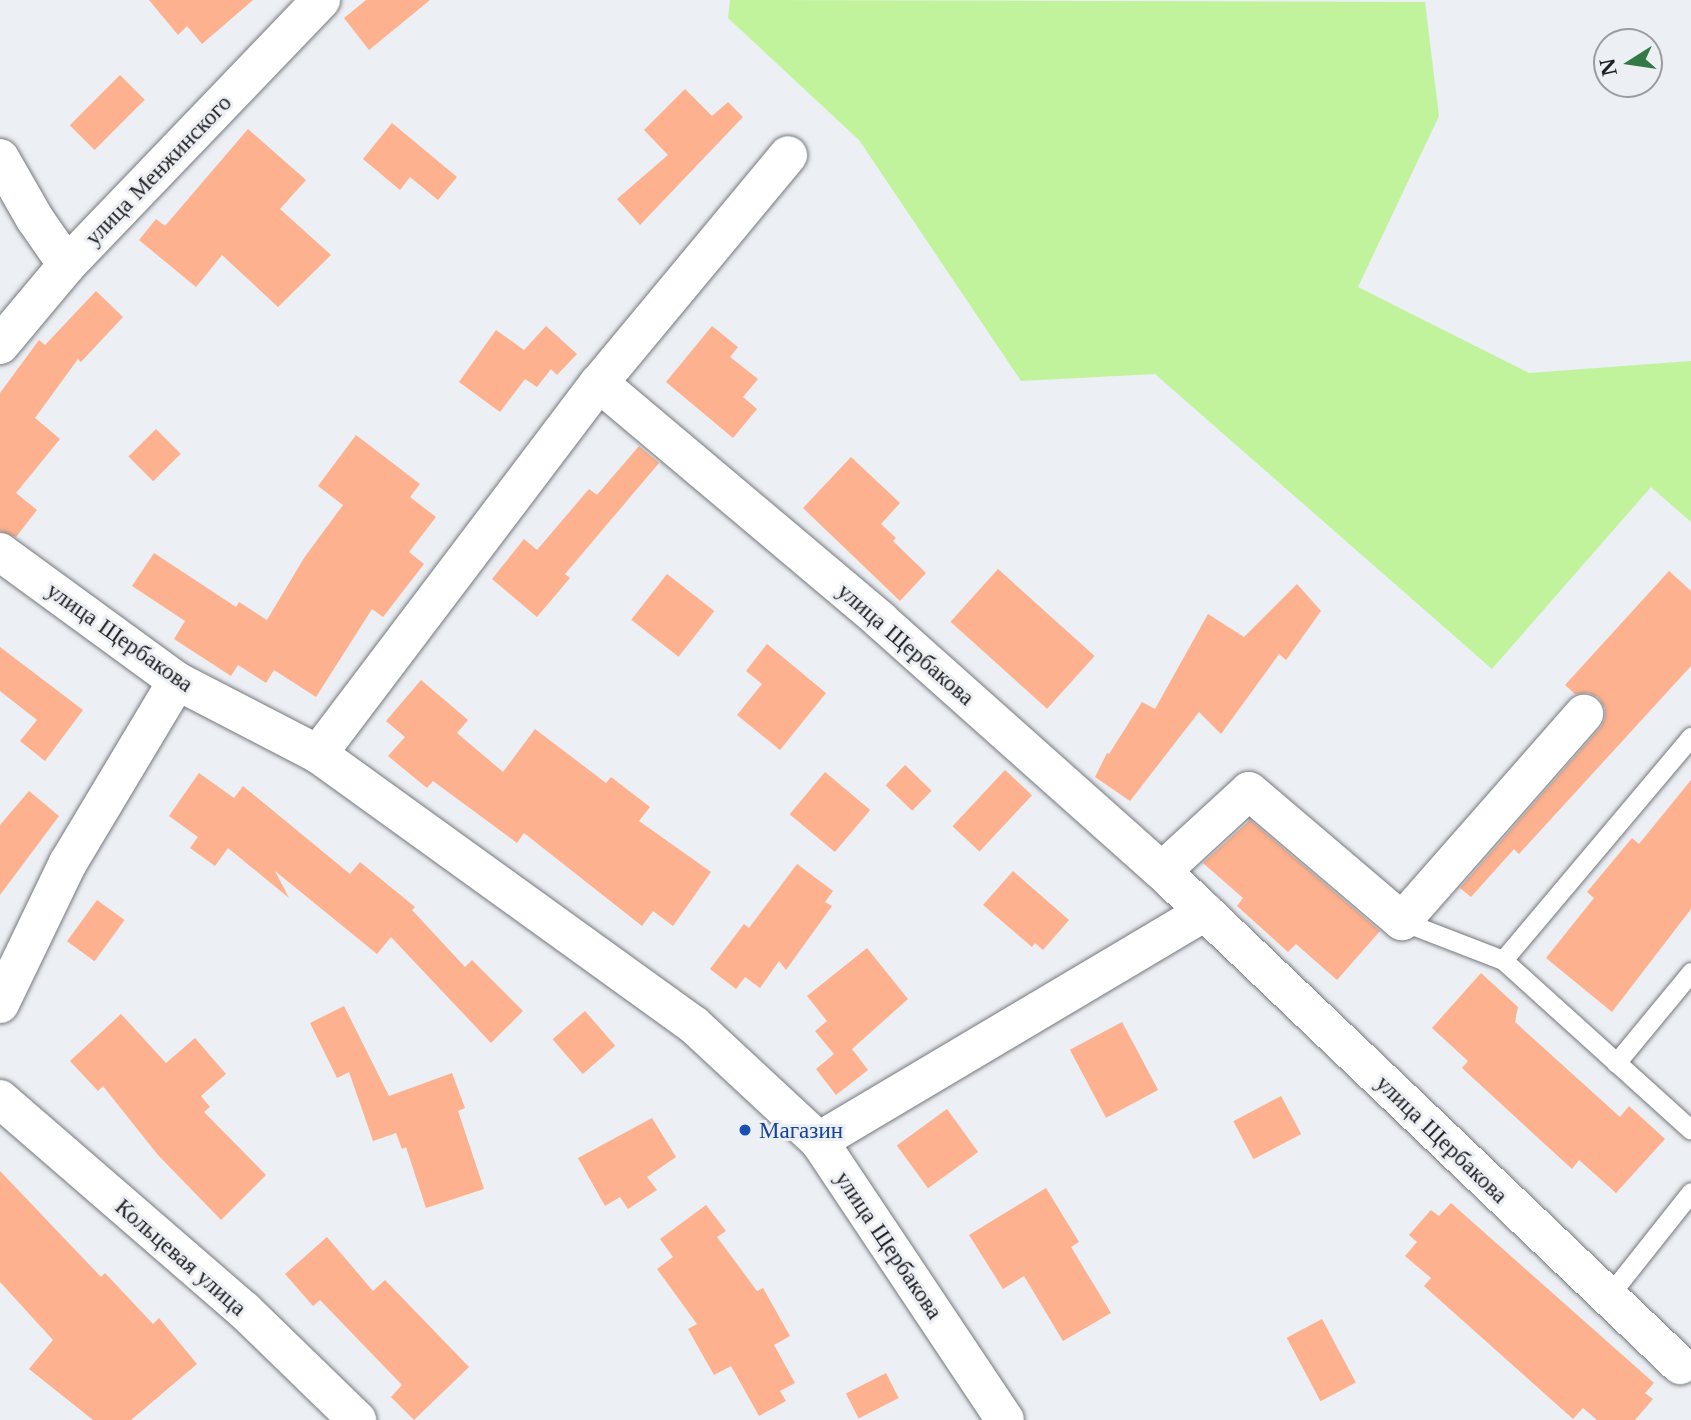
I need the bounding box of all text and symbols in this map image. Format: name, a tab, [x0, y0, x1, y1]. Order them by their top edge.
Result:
north arrow	[1593, 28, 1663, 98]
text: N	[1596, 56, 1622, 78]
street label: улица Менжинского	[79, 89, 237, 251]
street label: улица Щербакова	[41, 576, 199, 698]
street label: улица Щербакова	[832, 577, 980, 711]
street label: улица Щербакова	[1370, 1069, 1514, 1209]
place label: Магазин	[759, 1116, 843, 1144]
marker: Магазин	[737, 1122, 753, 1138]
street label: улица Щербакова	[829, 1166, 949, 1324]
street label: Кольцевая улица	[110, 1193, 252, 1321]

